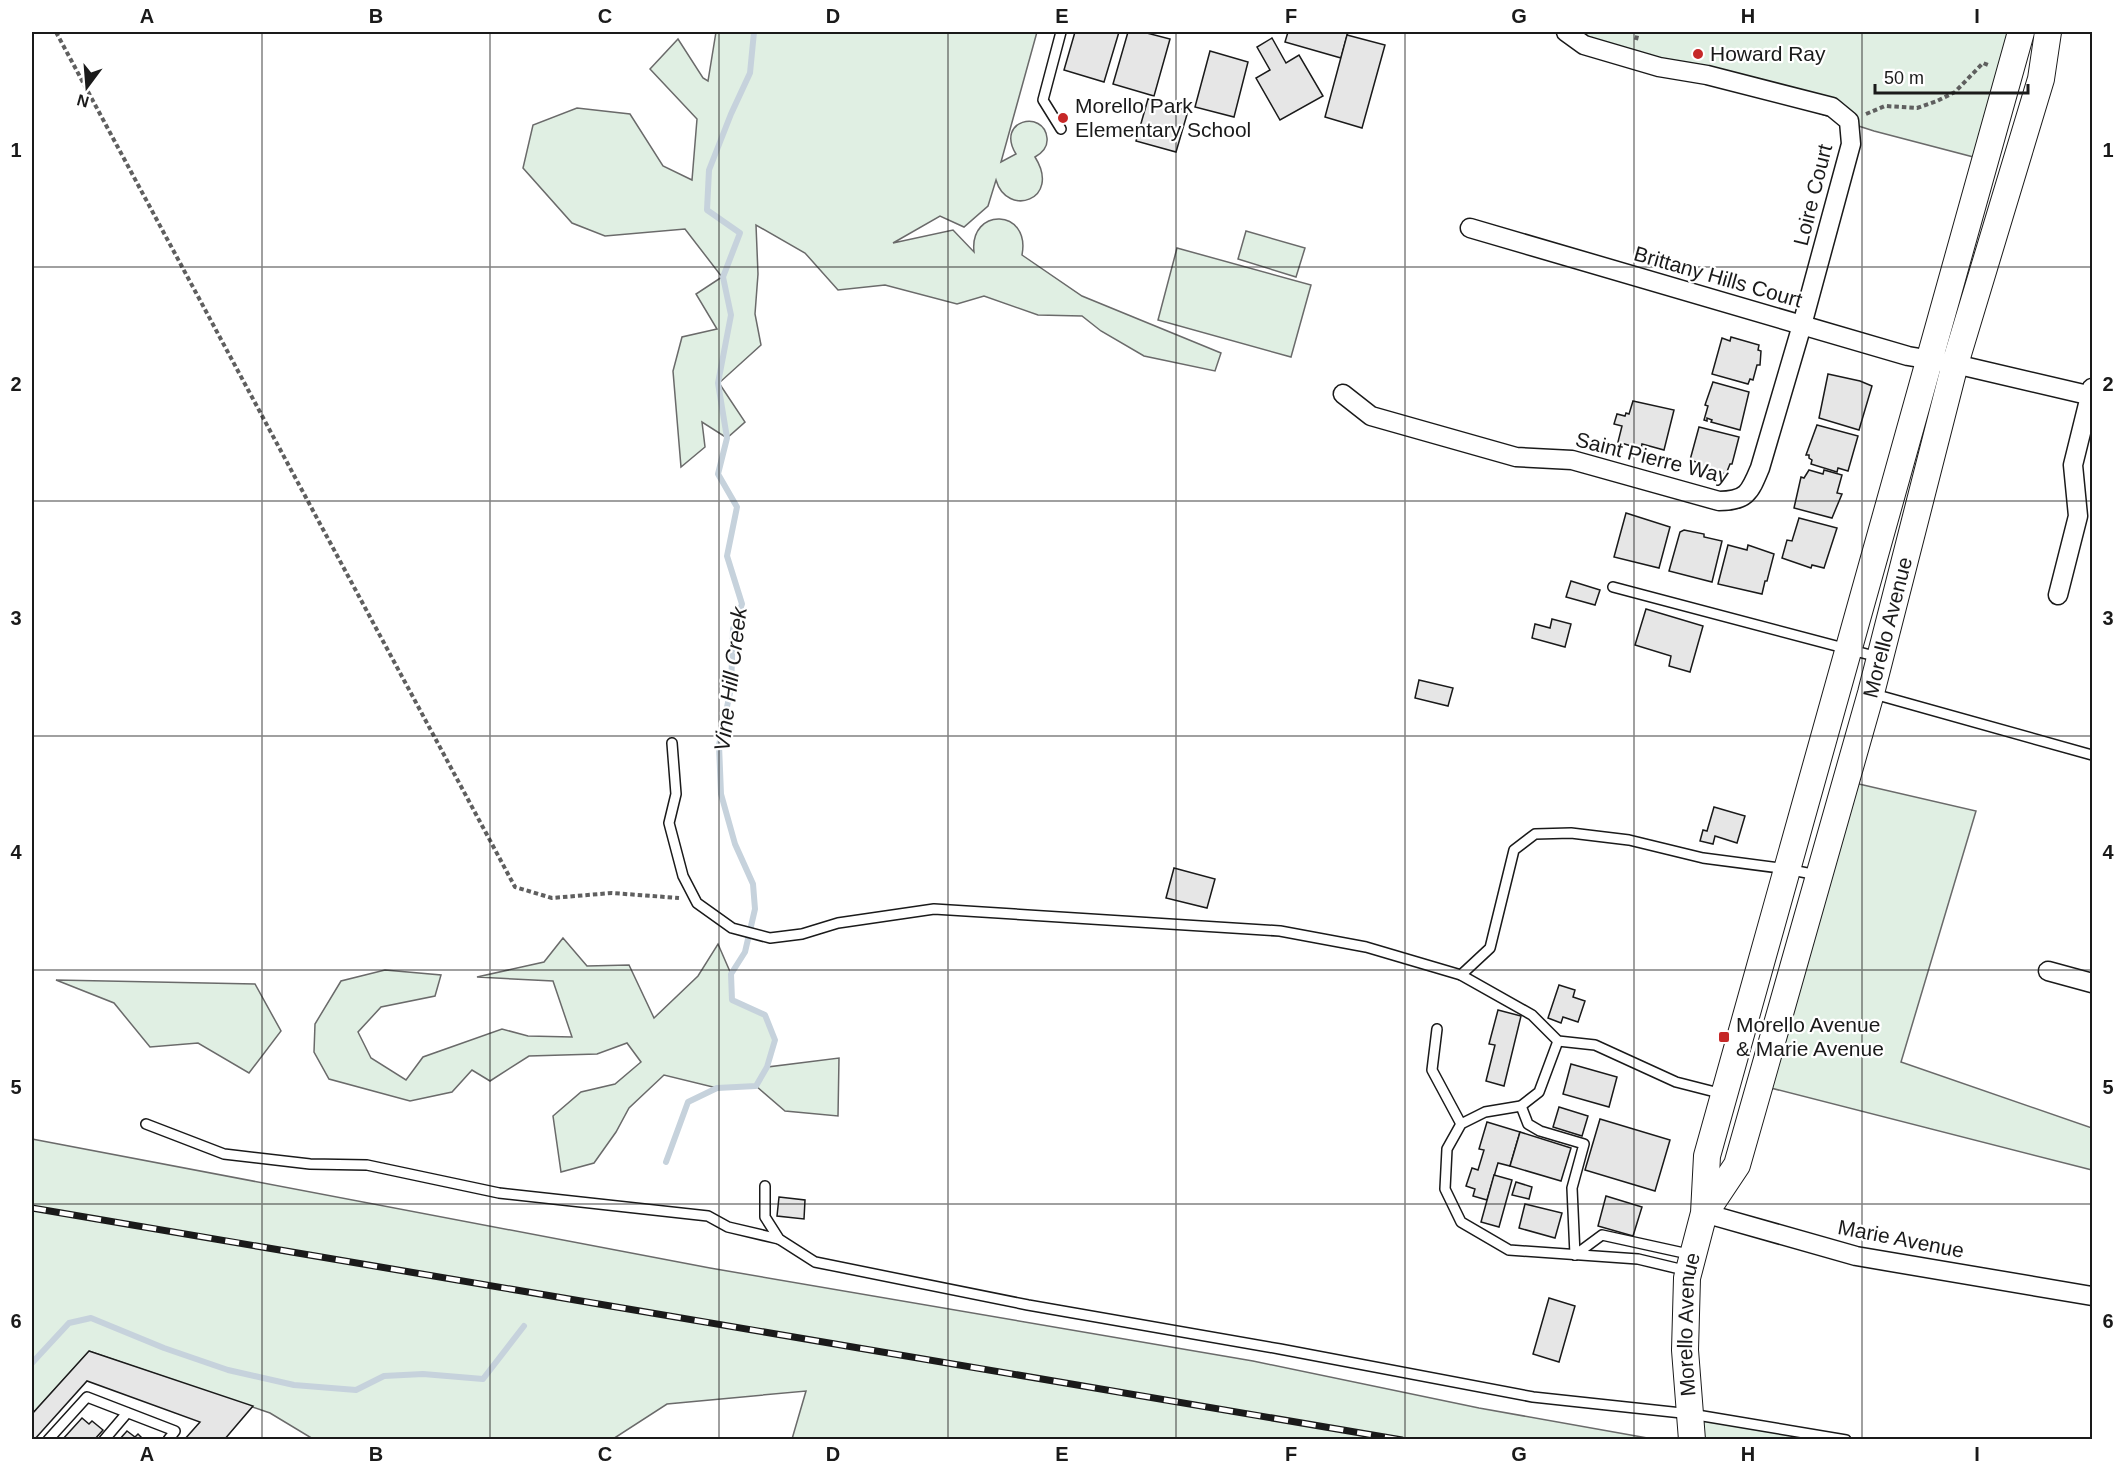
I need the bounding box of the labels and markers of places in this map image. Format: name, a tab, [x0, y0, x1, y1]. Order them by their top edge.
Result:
place label: Howard Ray	[1710, 42, 1826, 65]
marker: Howard Ray	[1691, 47, 1705, 61]
place label: Morello Park Elementary School	[1075, 94, 1251, 141]
marker: Morello Park Elementary School	[1056, 111, 1070, 125]
place label: Morello Avenue & Marie Avenue	[1736, 1013, 1884, 1060]
marker: Morello Avenue & Marie Avenue	[1717, 1030, 1731, 1044]

